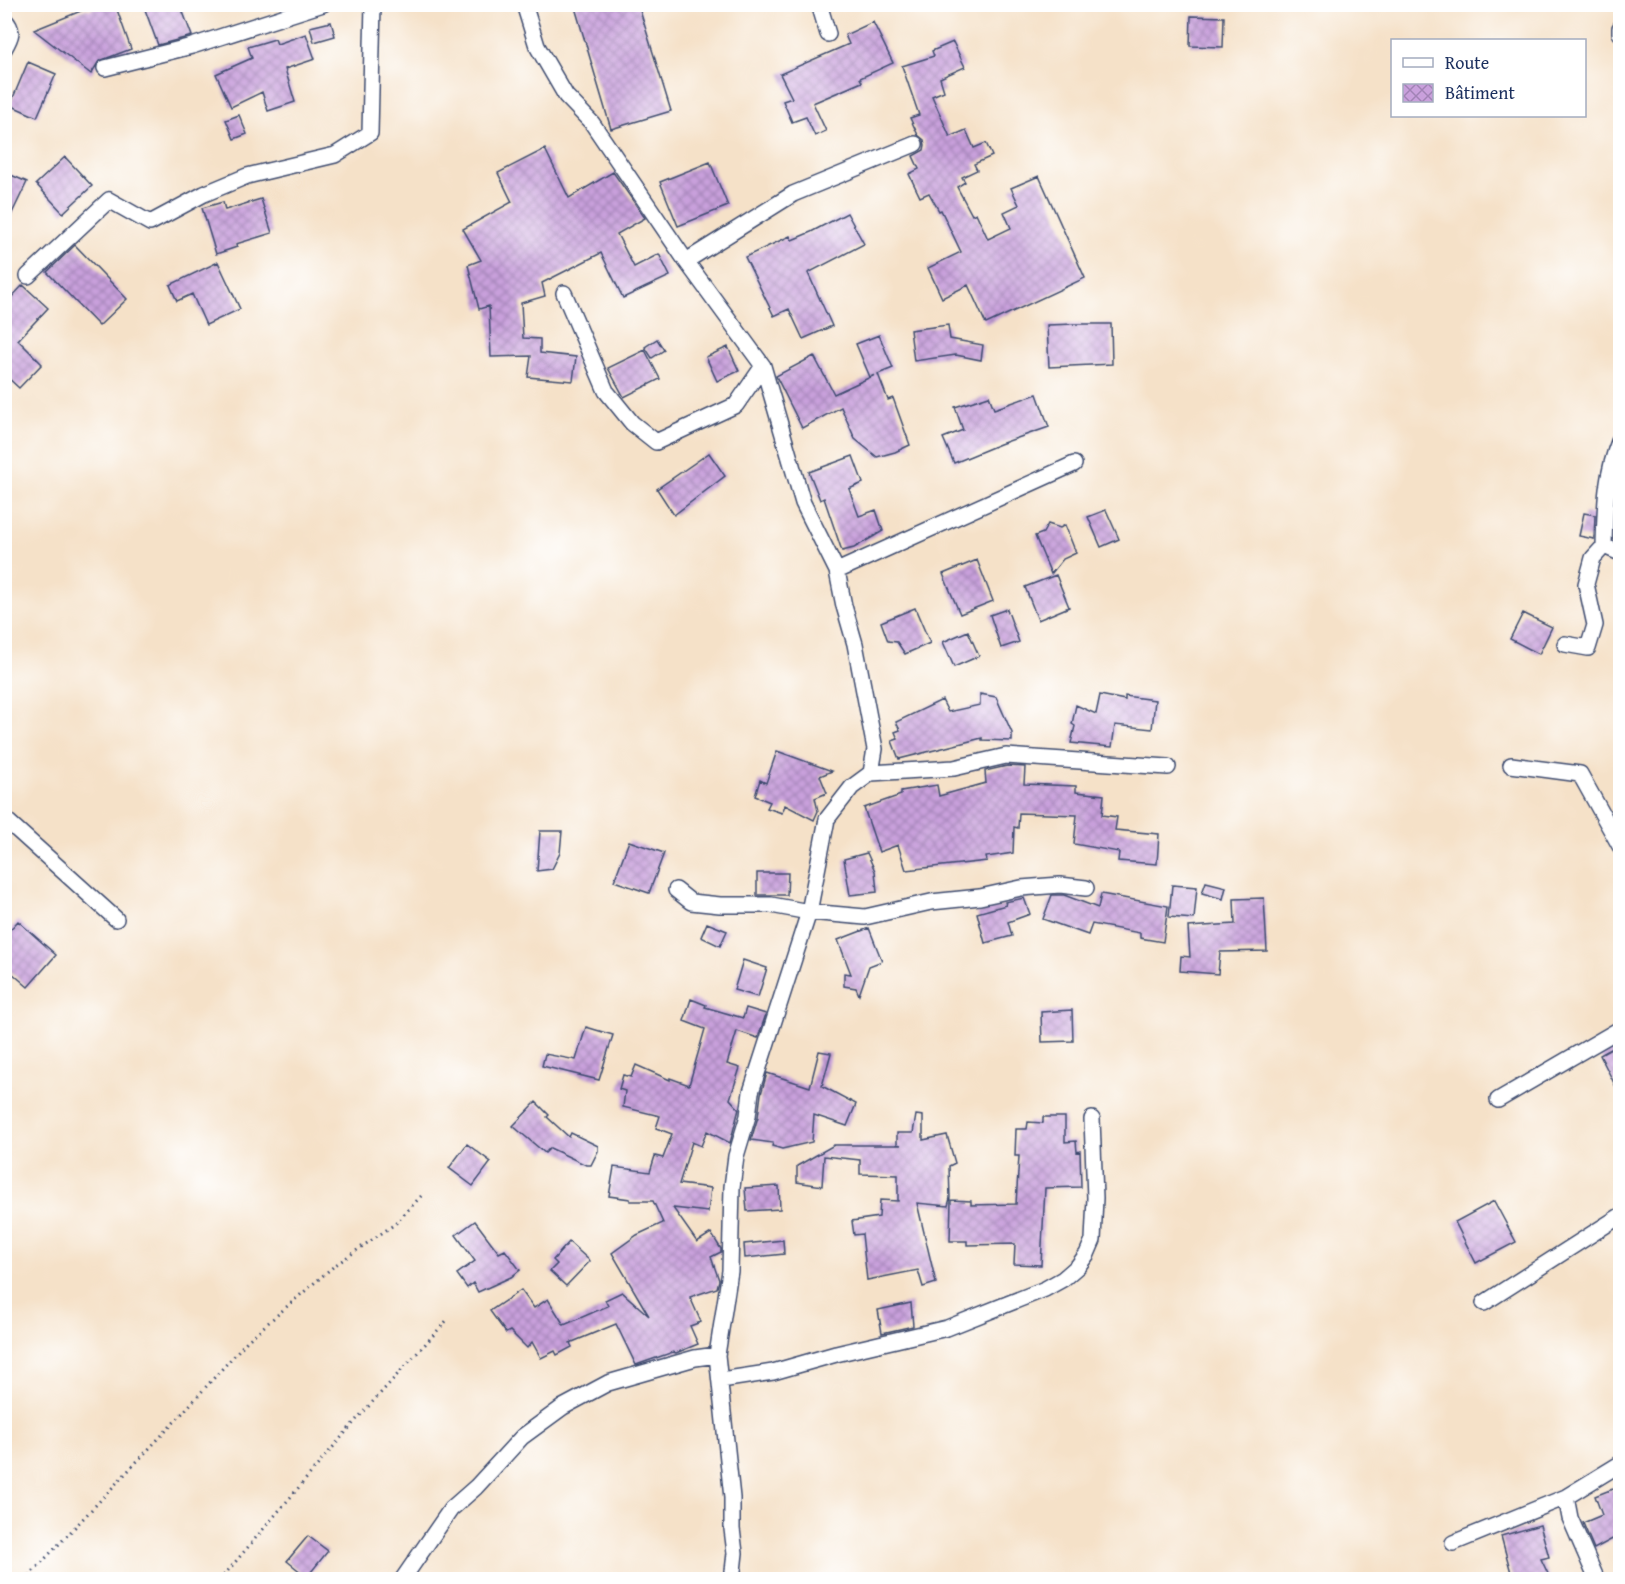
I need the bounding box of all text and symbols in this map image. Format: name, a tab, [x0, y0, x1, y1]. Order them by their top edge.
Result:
legend	[1391, 39, 1586, 117]
text: Route	[1445, 49, 1489, 76]
text: Bâtiment	[1445, 79, 1515, 106]

